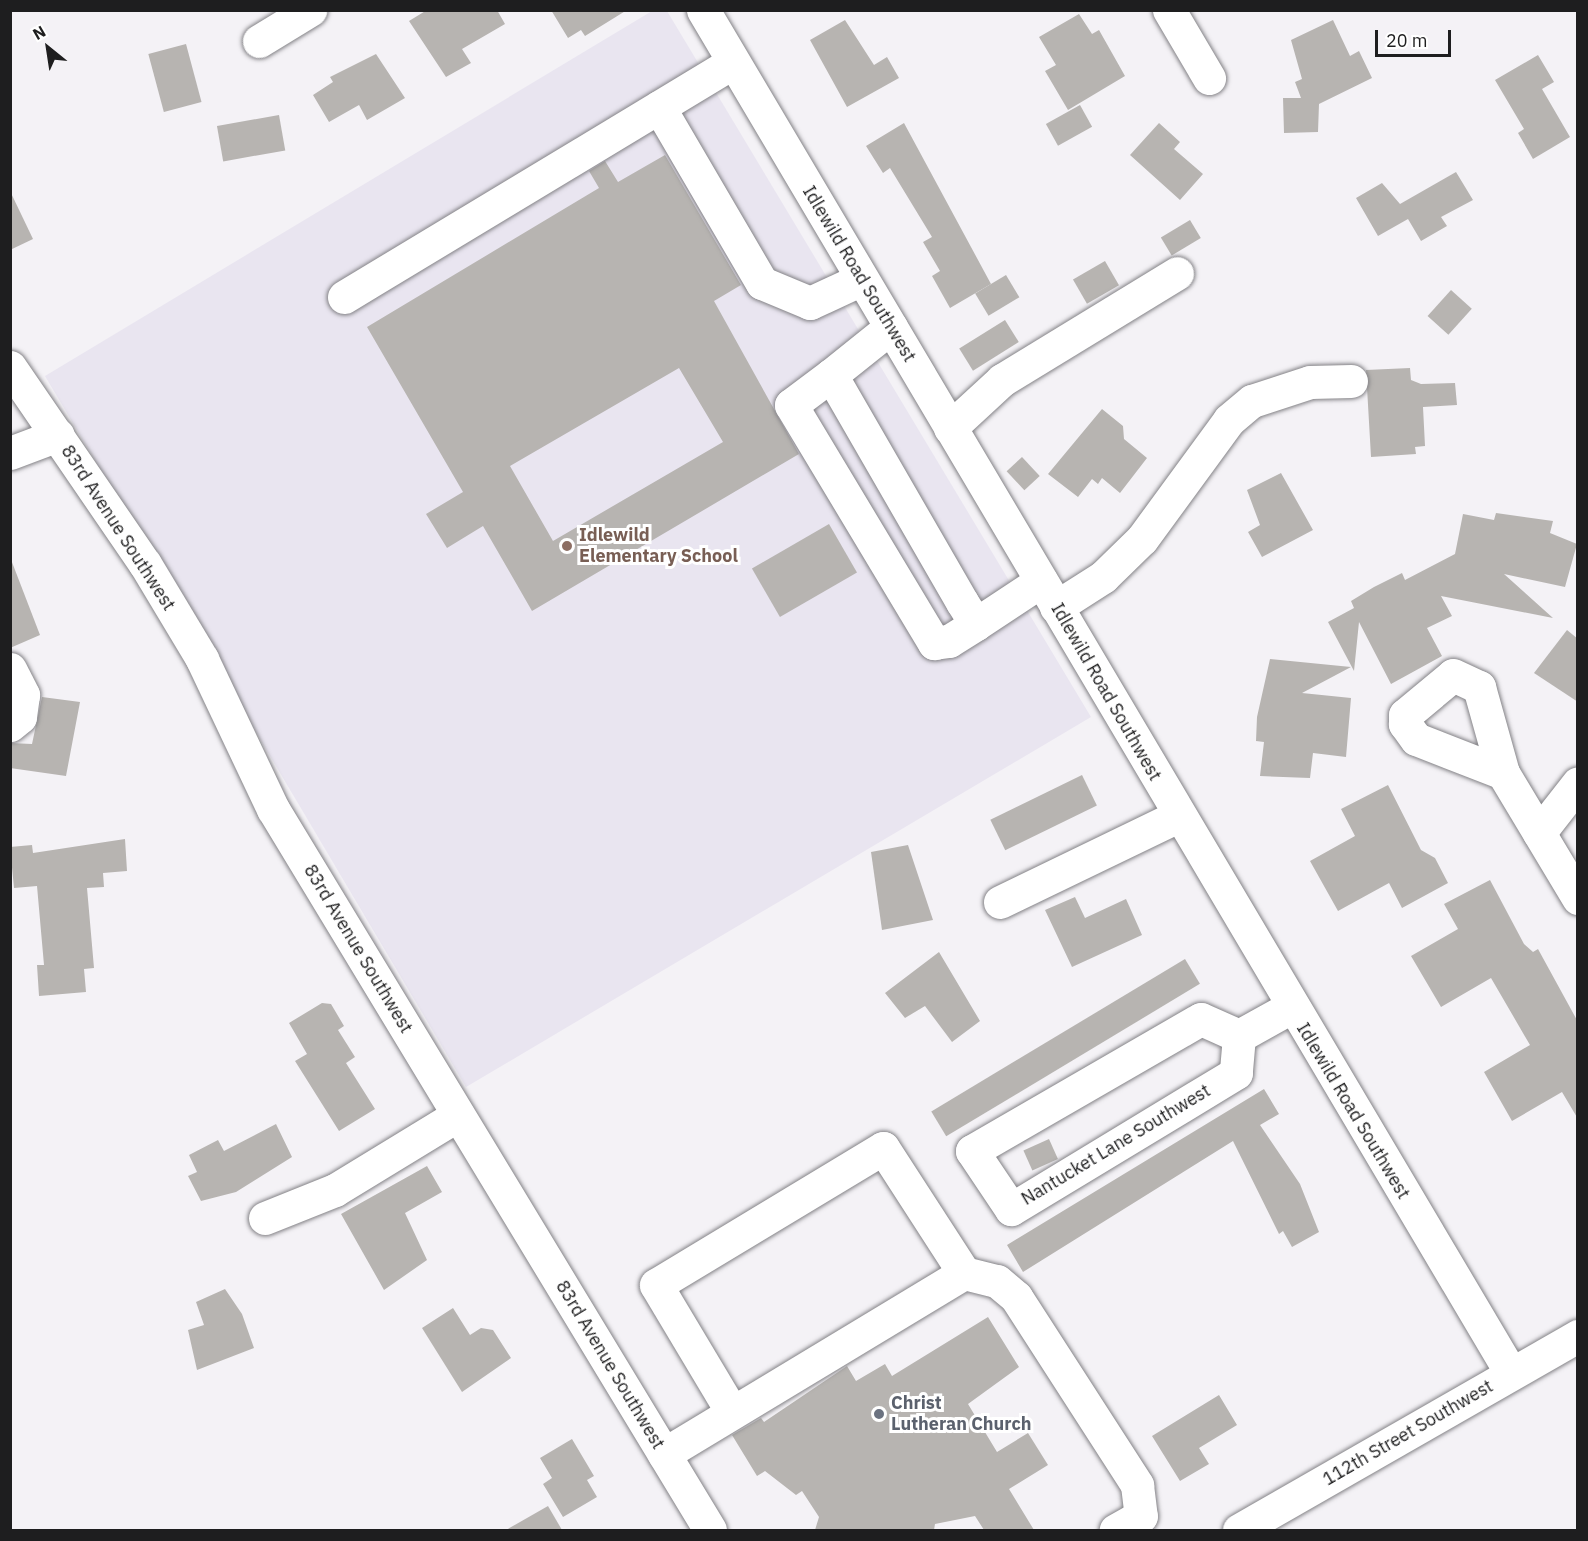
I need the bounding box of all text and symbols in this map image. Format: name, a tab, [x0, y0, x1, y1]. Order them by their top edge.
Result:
north arrow	[18, 18, 78, 78]
scale bar	[1378, 18, 1454, 56]
text: N	[29, 21, 49, 44]
text: 20 m	[1386, 29, 1428, 52]
street label: Idlewild Road Southwest	[798, 182, 920, 366]
street label: 83rd Avenue Southwest	[56, 441, 180, 615]
place label: Idlewild Elementary School	[579, 525, 738, 568]
marker: Idlewild Elementary School	[560, 539, 574, 553]
street label: Idlewild Road Southwest	[1046, 599, 1166, 785]
street label: 83rd Avenue Southwest	[299, 861, 417, 1037]
street label: Idlewild Road Southwest	[1292, 1019, 1414, 1203]
street label: Nantucket Lane Southwest	[1018, 1080, 1214, 1210]
street label: 83rd Avenue Southwest	[551, 1277, 669, 1453]
street label: 112th Street Southwest	[1319, 1375, 1497, 1491]
place label: Christ Lutheran Church	[891, 1393, 1032, 1436]
marker: Christ Lutheran Church	[872, 1407, 886, 1421]

